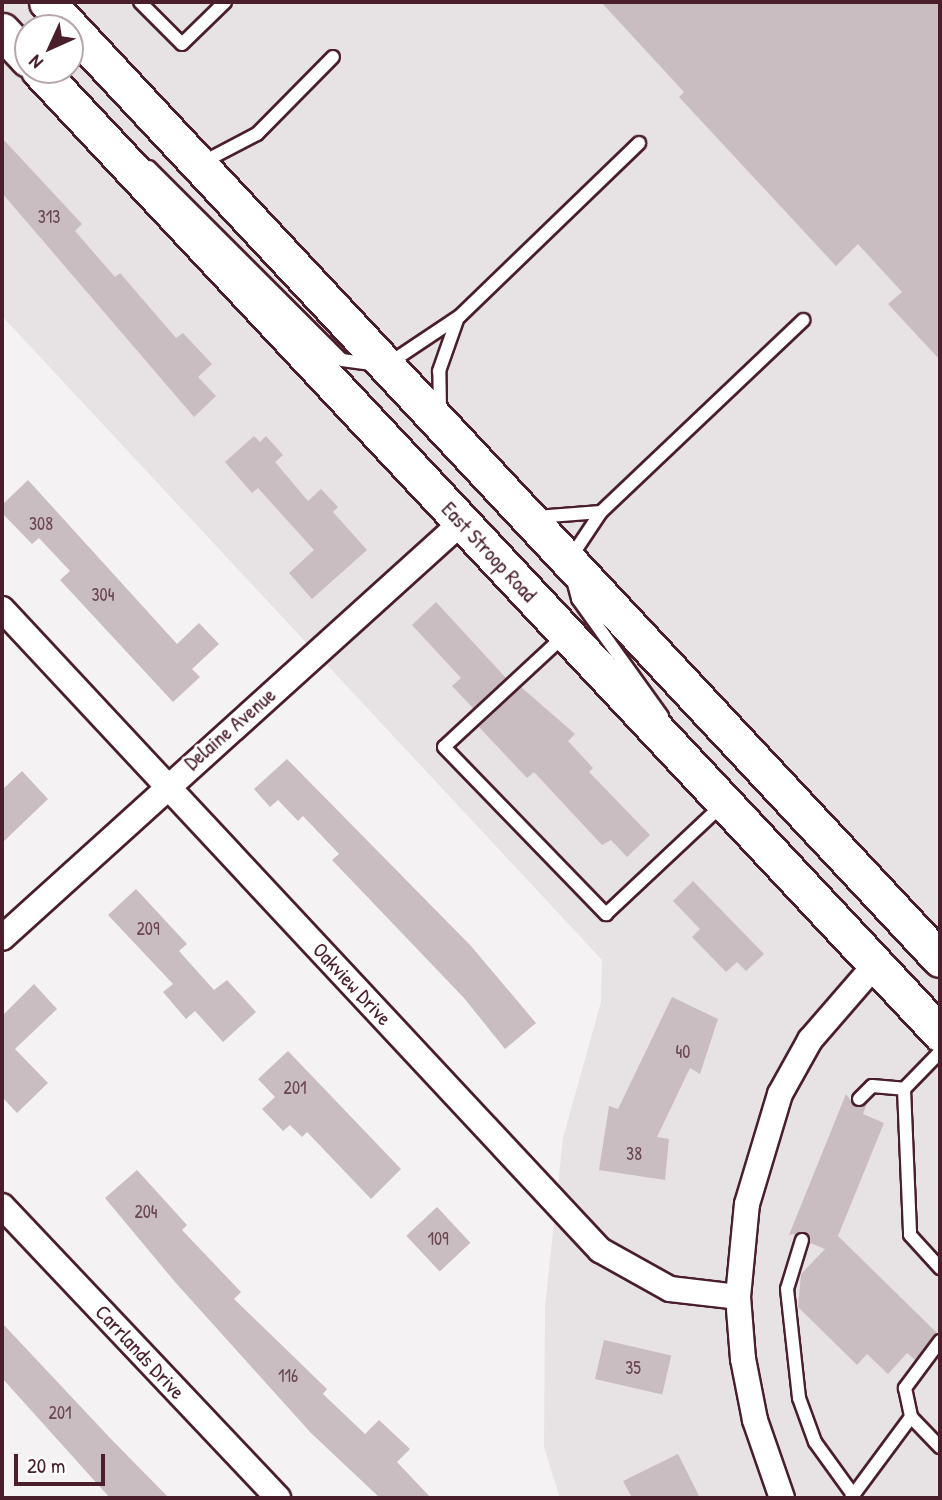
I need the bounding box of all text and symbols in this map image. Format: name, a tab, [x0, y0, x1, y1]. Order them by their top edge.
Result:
north arrow	[14, 14, 84, 84]
text: N	[23, 50, 48, 75]
house number: 313	[38, 206, 60, 228]
street label: East Stroop Road	[436, 497, 542, 607]
house number: 308	[29, 513, 53, 535]
house number: 304	[92, 584, 114, 606]
street label: Delaine Avenue	[179, 682, 281, 776]
house number: 209	[136, 918, 160, 940]
street label: Oakview Drive	[307, 937, 397, 1031]
house number: 40	[676, 1041, 690, 1063]
house number: 201	[283, 1077, 307, 1099]
house number: 38	[626, 1143, 642, 1165]
house number: 204	[134, 1201, 158, 1223]
house number: 109	[427, 1228, 449, 1250]
street label: Carrlands Drive	[90, 1300, 190, 1404]
house number: 35	[625, 1357, 641, 1379]
house number: 116	[278, 1365, 298, 1387]
house number: 201	[48, 1402, 72, 1424]
scale bar	[18, 1440, 108, 1484]
text: 20 m	[27, 1451, 65, 1480]

